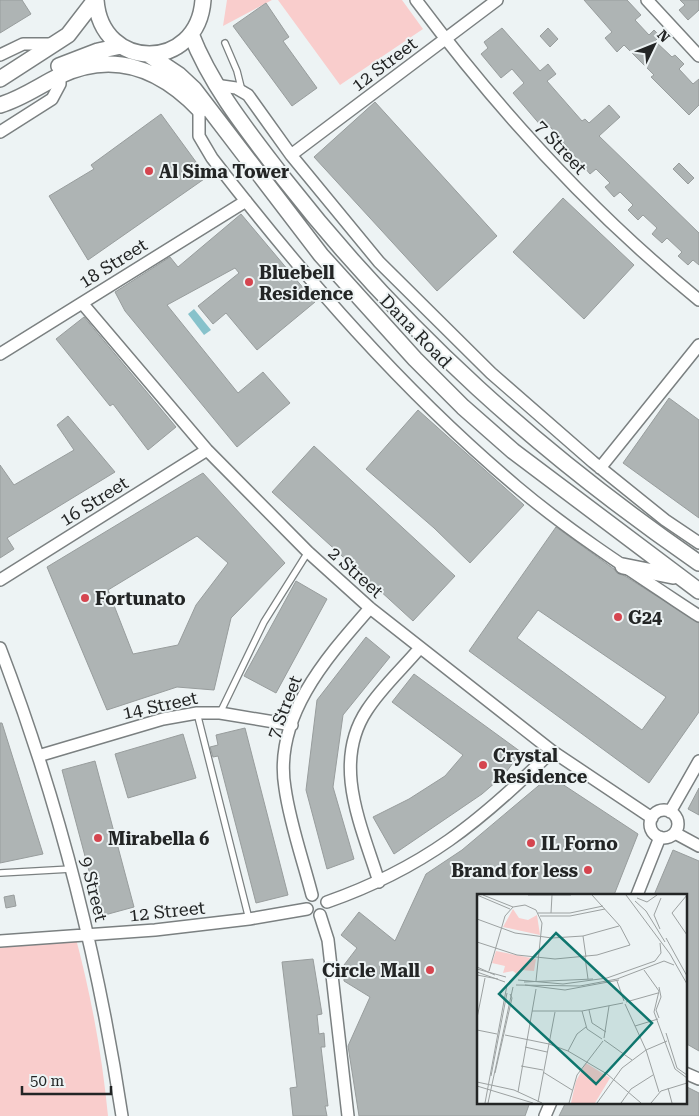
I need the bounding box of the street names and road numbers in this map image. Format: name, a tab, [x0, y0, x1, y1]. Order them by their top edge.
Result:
street label: 12 Street	[347, 32, 421, 95]
street label: 7 Street	[531, 116, 591, 179]
street label: 18 Street	[75, 234, 151, 292]
street label: Dana Road	[376, 290, 456, 372]
street label: 16 Street	[56, 472, 132, 530]
street label: 2 Street	[324, 542, 388, 602]
street label: 7 Street	[262, 672, 306, 742]
street label: 14 Street	[120, 687, 200, 723]
street label: 9 Street	[76, 854, 112, 924]
street label: 12 Street	[128, 897, 206, 925]

